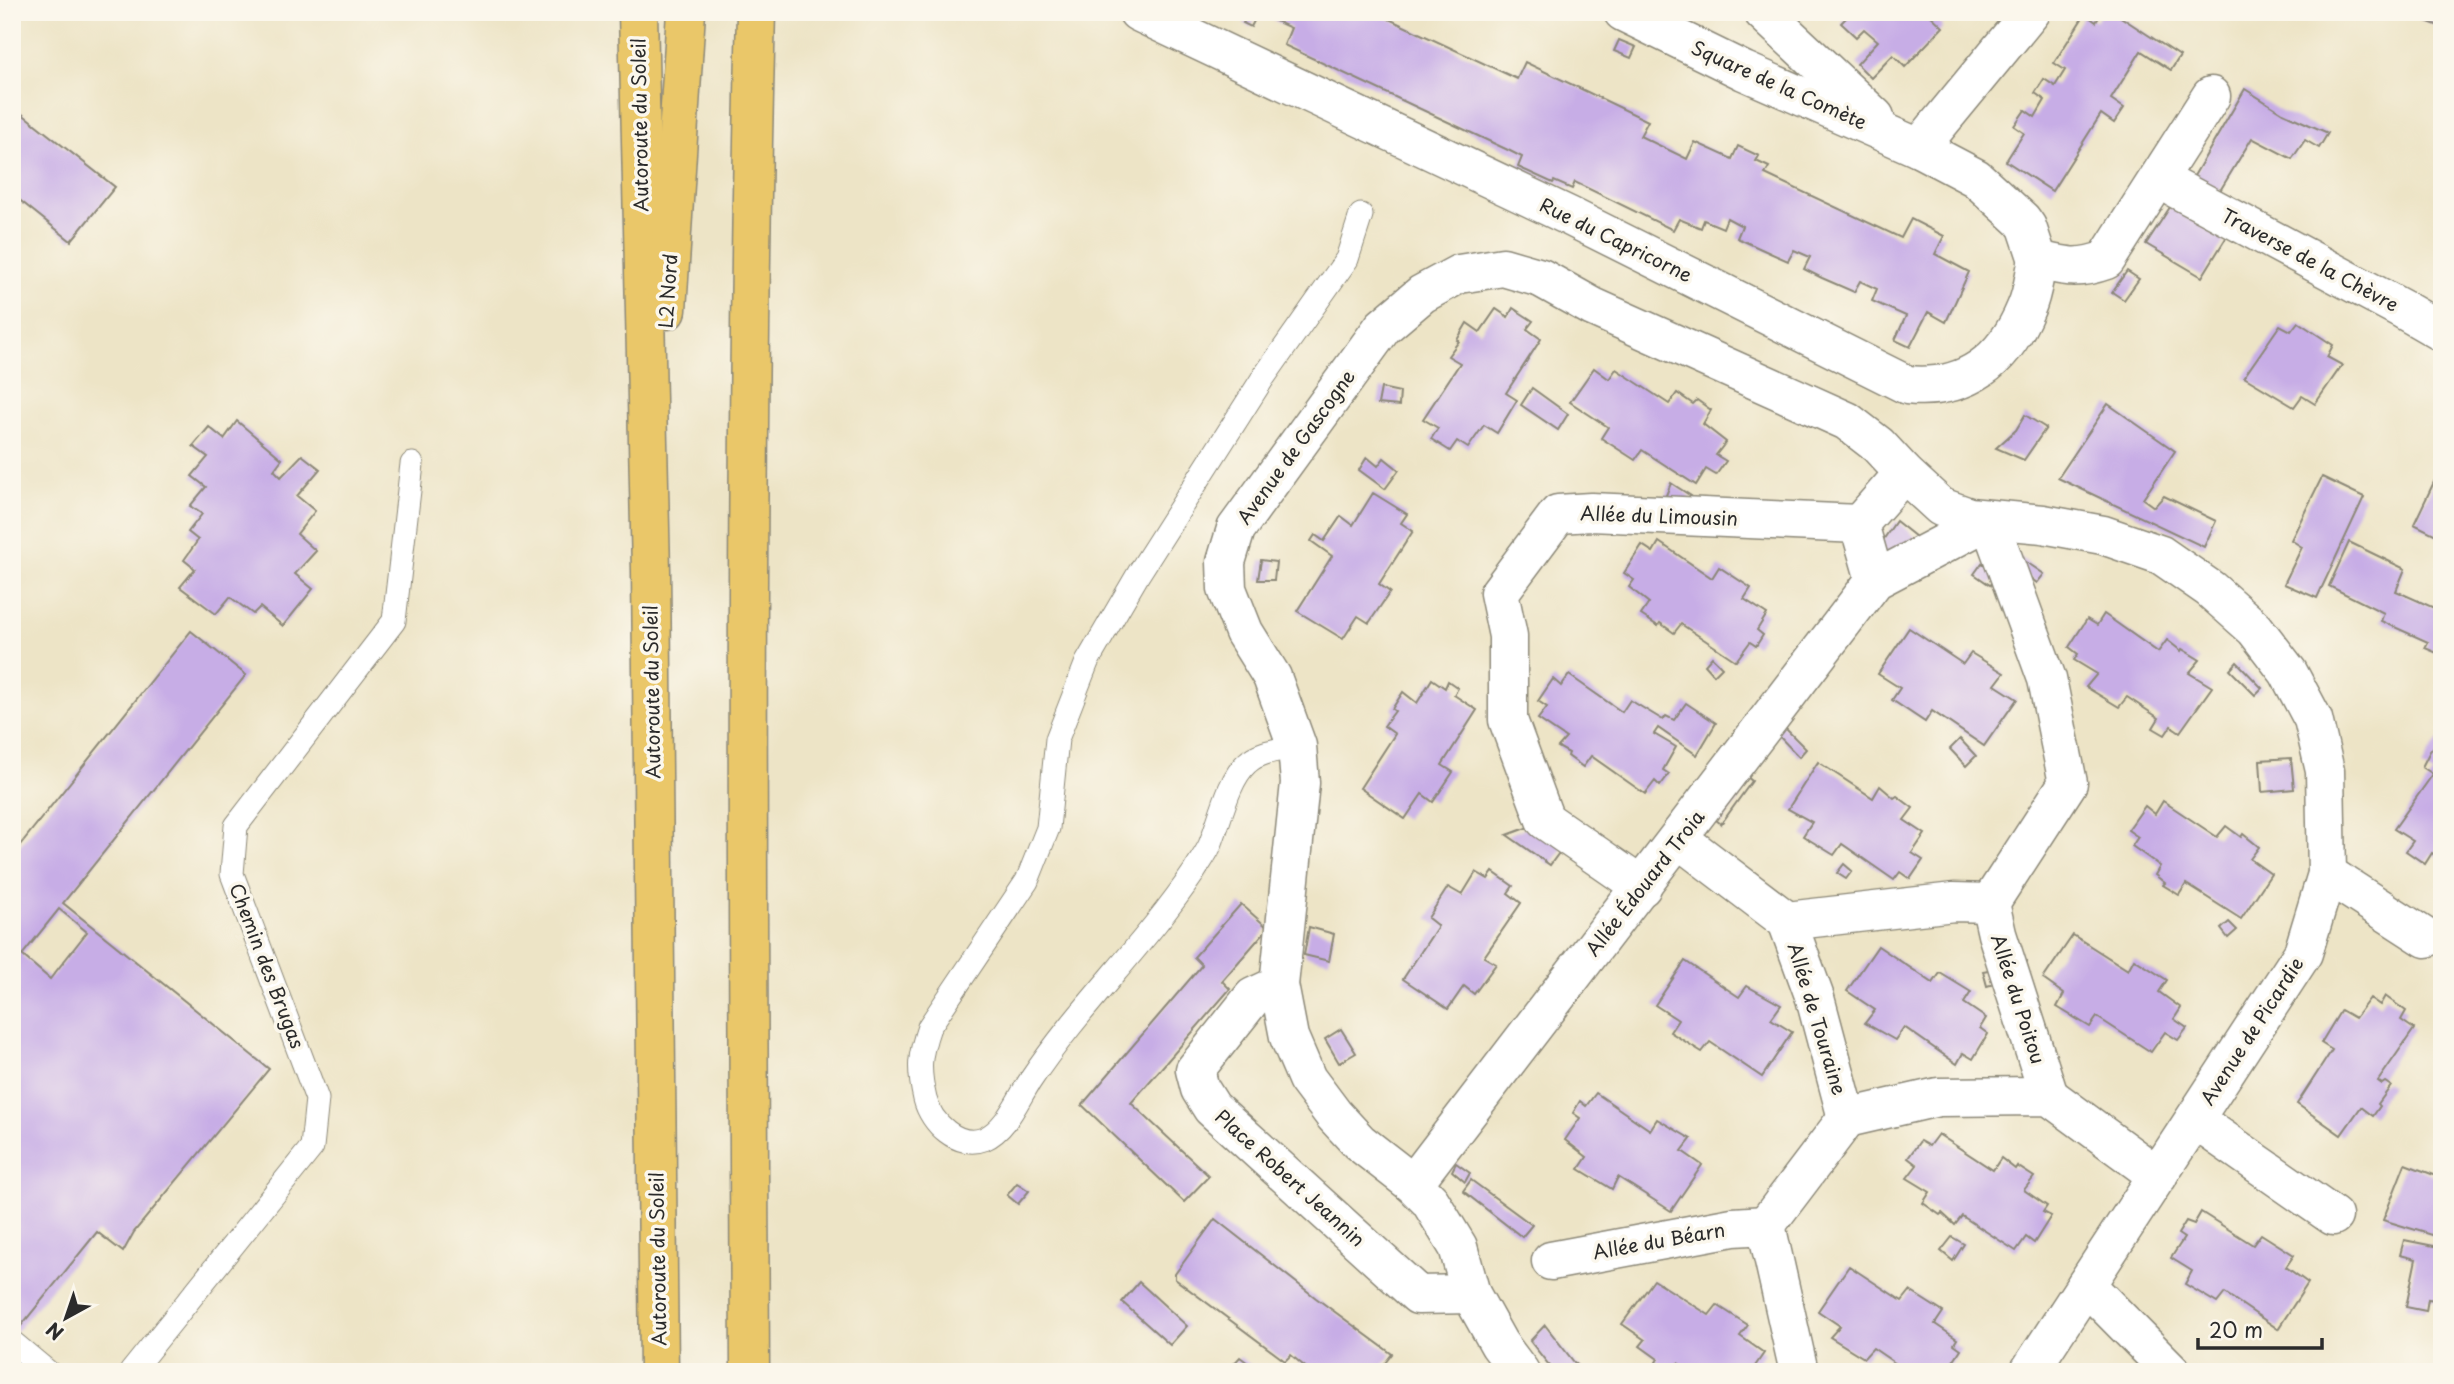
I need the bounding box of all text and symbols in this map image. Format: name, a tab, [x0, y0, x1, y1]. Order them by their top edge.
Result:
street label: Square de la Comète	[1687, 33, 1872, 135]
street label: Autoroute du Soleil	[623, 38, 655, 212]
street label: Rue du Capricorne	[1535, 190, 1697, 288]
street label: Traverse de la Chèvre	[2217, 200, 2404, 318]
street label: L2 Nord	[650, 253, 684, 329]
street label: Avenue de Gascogne	[1229, 363, 1361, 530]
street label: Allée du Limousin	[1580, 498, 1738, 532]
street label: Autoroute du Soleil	[635, 605, 667, 779]
street label: Allée Édouard Troia	[1578, 803, 1711, 962]
street label: Chemin des Brugas	[223, 879, 312, 1052]
street label: Allée du Poitou	[1985, 930, 2053, 1067]
street label: Allée de Touraine	[1781, 939, 1854, 1098]
street label: Avenue de Picardie	[2193, 951, 2310, 1110]
street label: Place Robert Jeannin	[1209, 1102, 1372, 1252]
street label: Autoroute du Soleil	[641, 1172, 673, 1346]
street label: Allée du Béarn	[1591, 1215, 1727, 1265]
north arrow	[32, 1282, 102, 1352]
scale bar	[2198, 1307, 2323, 1351]
text: 20 m	[2209, 1313, 2263, 1345]
text: N	[40, 1316, 69, 1347]

